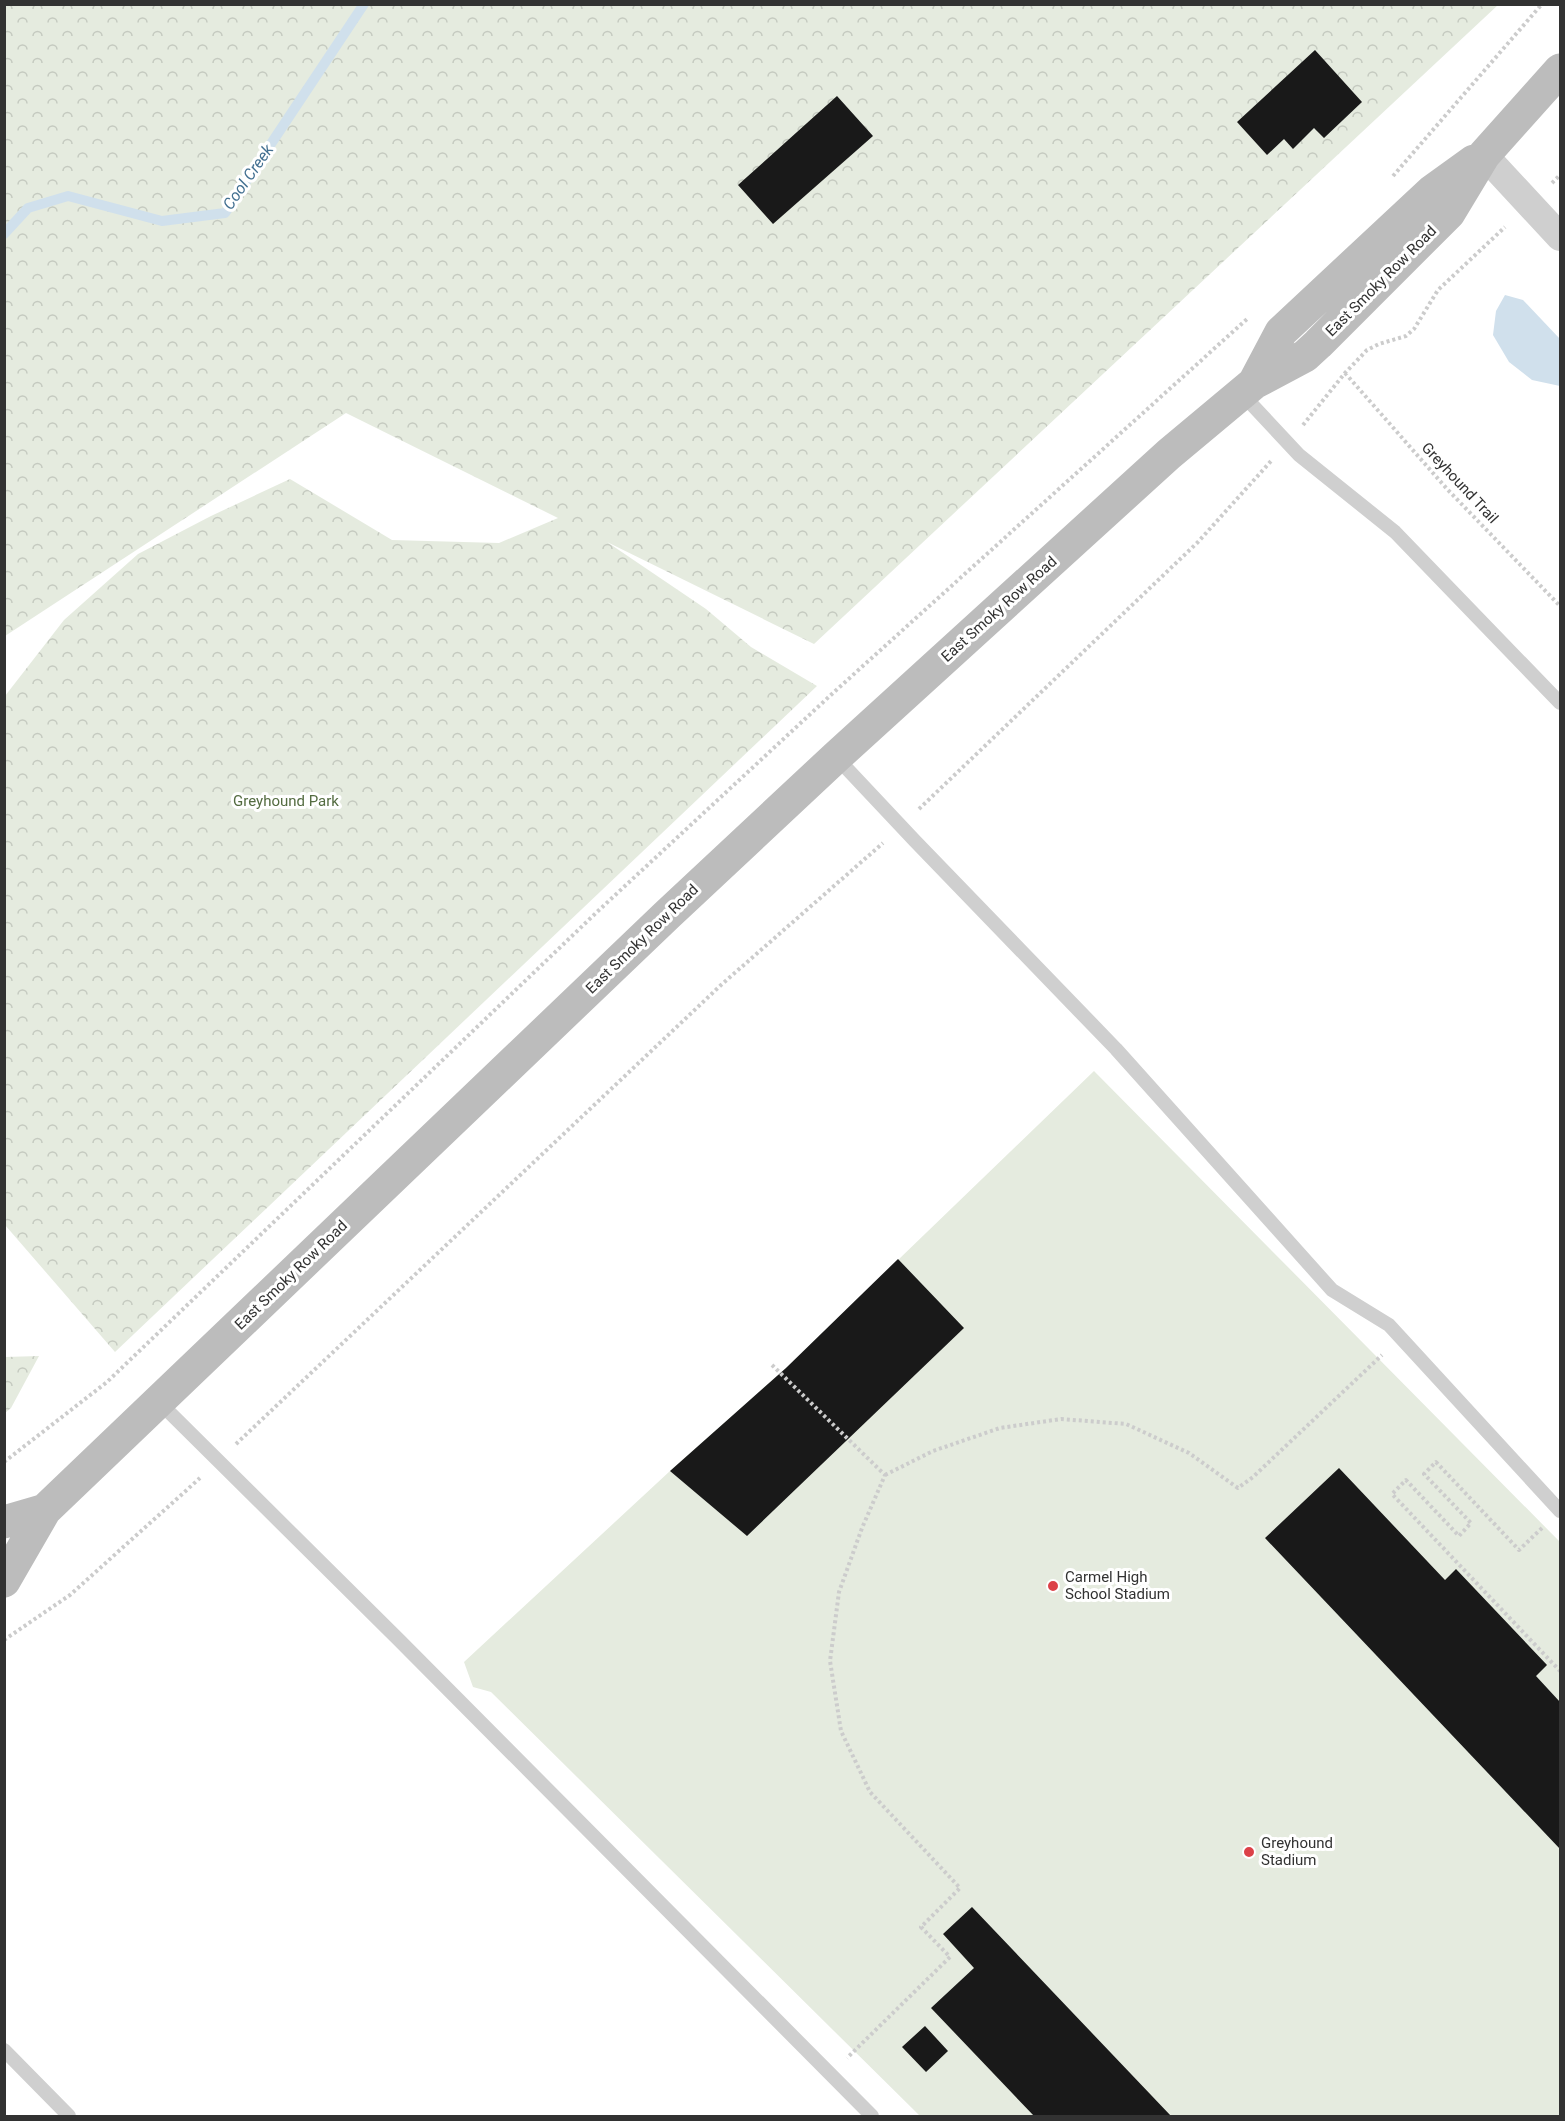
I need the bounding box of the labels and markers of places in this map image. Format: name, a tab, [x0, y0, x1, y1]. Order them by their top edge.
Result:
place label: Carmel High School Stadium	[1065, 1568, 1170, 1603]
marker: Carmel High School Stadium	[1046, 1579, 1060, 1593]
place label: Greyhound Stadium	[1261, 1834, 1333, 1869]
marker: Greyhound Stadium	[1242, 1845, 1256, 1859]

